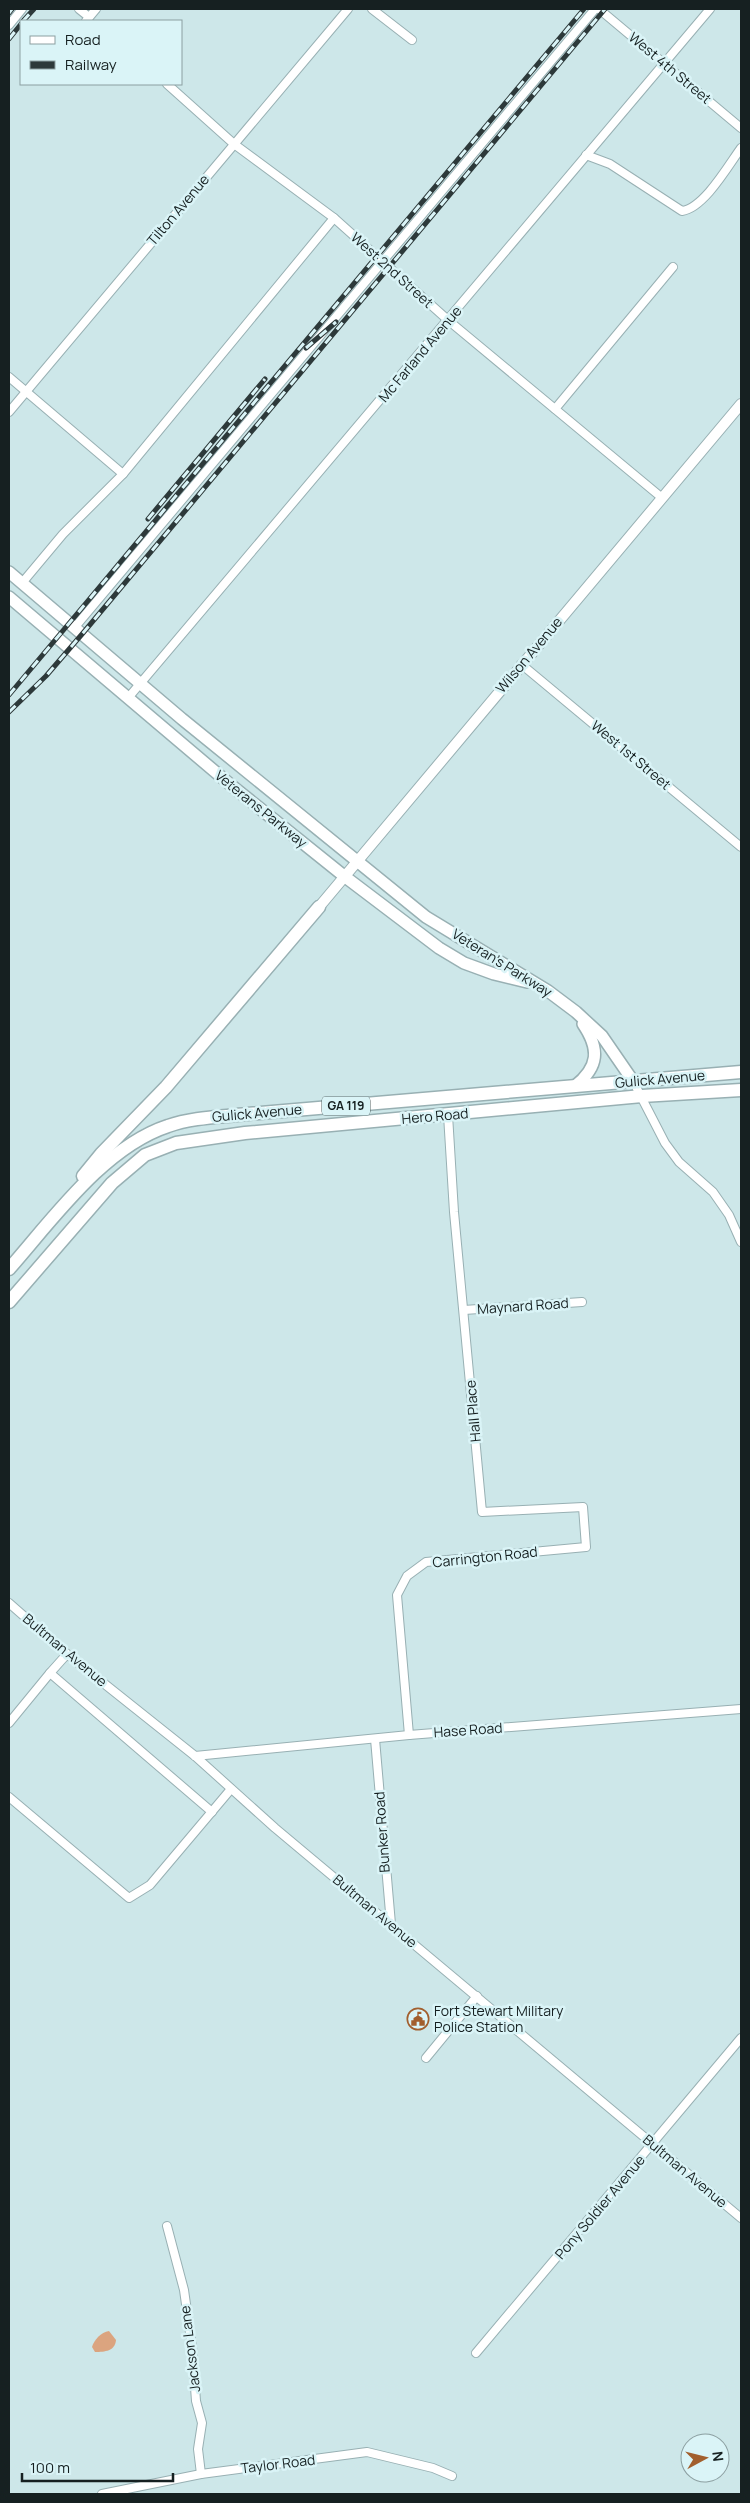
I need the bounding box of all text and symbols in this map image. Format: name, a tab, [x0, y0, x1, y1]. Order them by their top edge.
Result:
legend	[20, 20, 182, 85]
street label: West 4th Street	[625, 27, 716, 108]
text: Road	[65, 29, 101, 50]
text: Railway	[65, 54, 117, 75]
street label: Tilton Avenue	[142, 170, 213, 249]
street label: West 2nd Street	[347, 228, 438, 312]
street label: Mc Farland Avenue	[374, 302, 466, 406]
street label: Wilson Avenue	[491, 613, 566, 697]
street label: West 1st Street	[587, 716, 675, 794]
street label: Veterans Parkway	[211, 766, 312, 852]
street label: Veteran's Parkway	[449, 924, 556, 1001]
street label: Gulick Avenue	[614, 1065, 706, 1092]
road number: GA 119	[322, 1096, 370, 1116]
street label: Gulick Avenue	[211, 1099, 303, 1126]
street label: Hero Road	[401, 1103, 469, 1128]
street label: Maynard Road	[477, 1293, 569, 1318]
street label: Hall Place	[460, 1379, 485, 1443]
street label: Carrington Road	[431, 1542, 538, 1571]
street label: Bultman Avenue	[19, 1609, 111, 1690]
street label: Hase Road	[433, 1718, 503, 1741]
street label: Bunker Road	[369, 1791, 394, 1873]
street label: Bultman Avenue	[329, 1870, 421, 1951]
place label: Fort Stewart Military Police Station	[434, 2001, 564, 2036]
public building icon: Fort Stewart Military Police Station	[406, 2007, 430, 2031]
street label: Bultman Avenue	[639, 2130, 731, 2211]
street label: Pony Soldier Avenue	[550, 2151, 649, 2263]
street label: Jackson Lane	[175, 2305, 204, 2393]
north arrow	[680, 2433, 730, 2483]
scale bar	[22, 2450, 174, 2482]
street label: Taylor Road	[240, 2450, 316, 2477]
text: N	[708, 2450, 728, 2463]
text: 100 m	[30, 2457, 70, 2478]

